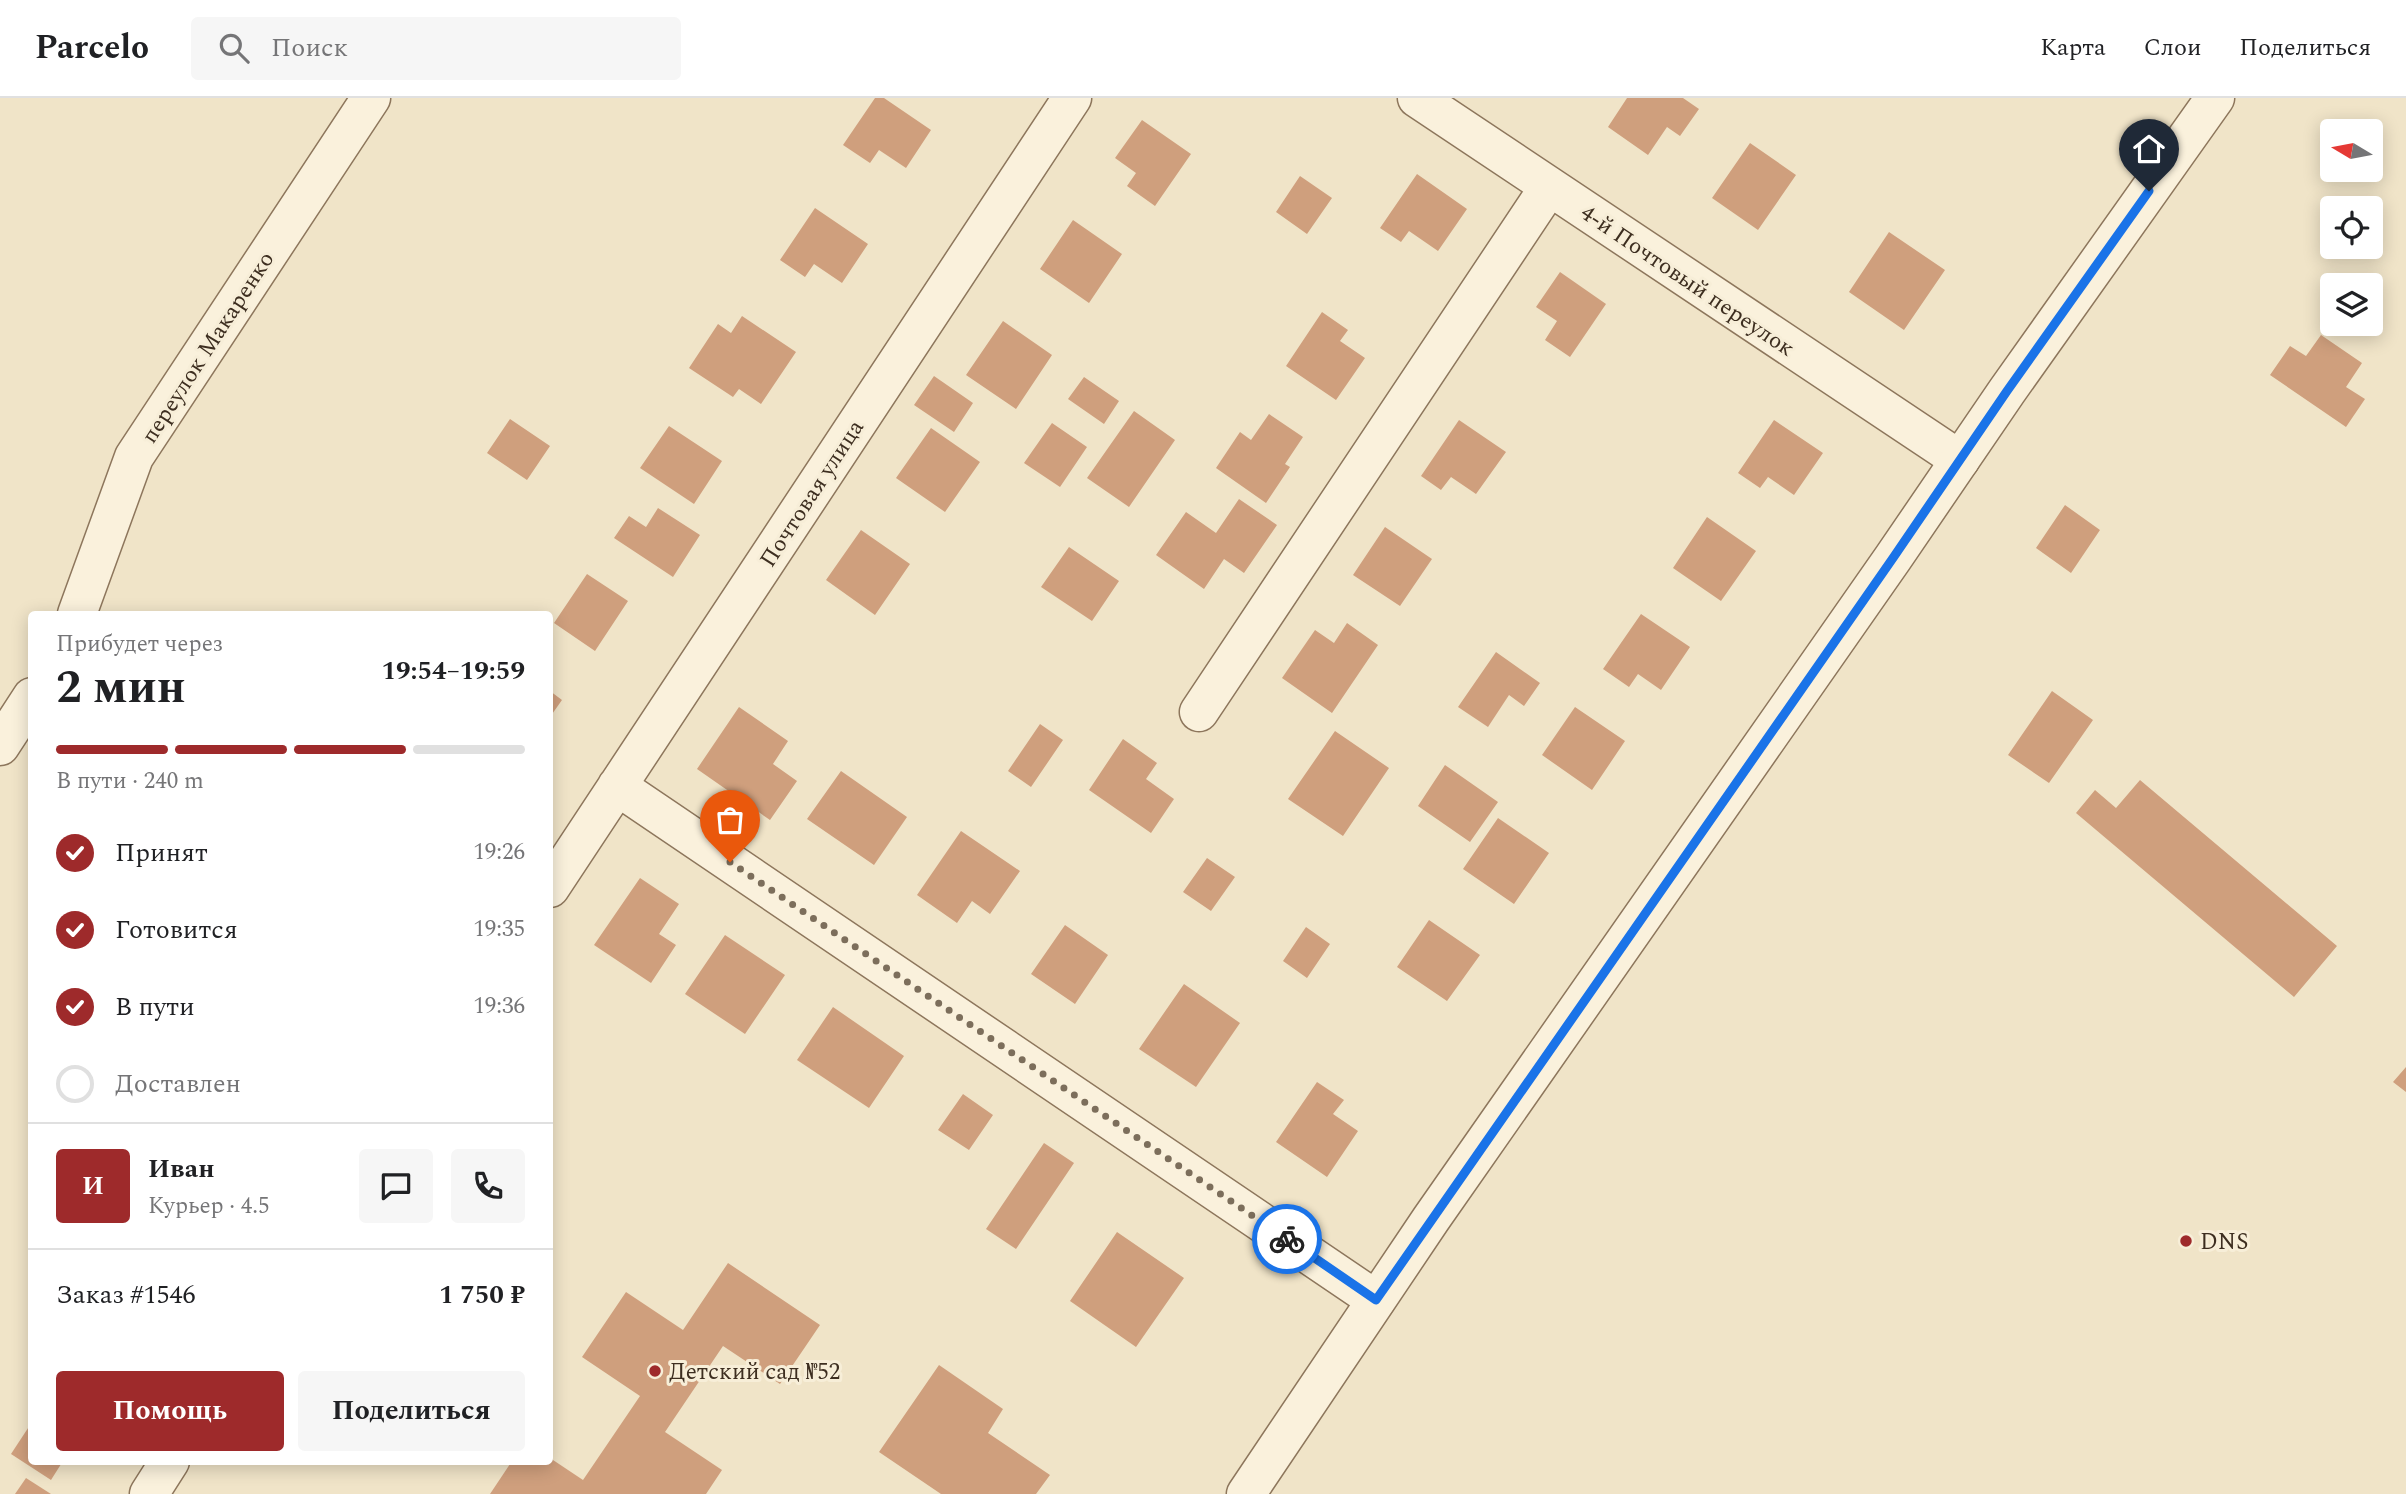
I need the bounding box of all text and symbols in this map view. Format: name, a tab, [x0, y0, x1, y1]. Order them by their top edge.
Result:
search box	[191, 17, 681, 80]
text: Parcelo	[35, 23, 149, 73]
text: Поиск	[271, 28, 348, 68]
icon: search	[215, 29, 253, 67]
text: Карта	[2040, 30, 2106, 66]
text: Слои	[2144, 30, 2201, 66]
text: Поделиться	[2239, 30, 2371, 66]
pin	[2119, 119, 2179, 191]
north arrow	[2320, 119, 2384, 182]
map controls	[2320, 119, 2383, 336]
icon: home	[2130, 130, 2168, 168]
street label: 4-й Почтовый переулок	[1573, 196, 1801, 366]
button: locate	[2320, 196, 2383, 259]
street label: переулок Макаренко	[133, 245, 284, 451]
button: layers	[2320, 273, 2383, 336]
street label: Почтовая улица	[751, 413, 873, 575]
text: Прибудет через	[56, 627, 223, 662]
text: 19:54–19:59	[381, 651, 525, 691]
text: 2 мин	[56, 653, 186, 723]
text: В пути · 240 m	[56, 764, 204, 799]
pin	[700, 790, 760, 862]
icon: bag	[711, 801, 749, 839]
text: Принят	[115, 833, 208, 873]
icon: check	[56, 834, 94, 872]
text: 19:26	[473, 835, 525, 870]
text: Готовится	[115, 910, 238, 950]
icon: check	[56, 911, 94, 949]
text: 19:35	[473, 912, 525, 947]
text: В пути	[115, 987, 195, 1027]
icon: check	[56, 988, 94, 1026]
text: 19:36	[473, 989, 525, 1024]
text: Доставлен	[115, 1064, 241, 1104]
text: Иван	[148, 1149, 215, 1189]
button: chat	[359, 1149, 433, 1223]
button: phone	[451, 1149, 525, 1223]
text: И	[82, 1166, 104, 1206]
text: Курьер · 4.5	[148, 1189, 270, 1224]
courier	[1252, 1204, 1322, 1274]
icon: bike	[1268, 1220, 1306, 1258]
place label: DNS	[2200, 1225, 2248, 1260]
marker: DNS	[2178, 1233, 2194, 1249]
text: Заказ #1546	[56, 1275, 195, 1315]
text: 1 750 ₽	[439, 1275, 525, 1315]
place label: Детский сад №52	[669, 1355, 840, 1390]
marker: Детский сад №52	[647, 1363, 663, 1379]
button: Помощь	[56, 1371, 284, 1451]
button: Поделиться	[298, 1371, 525, 1451]

